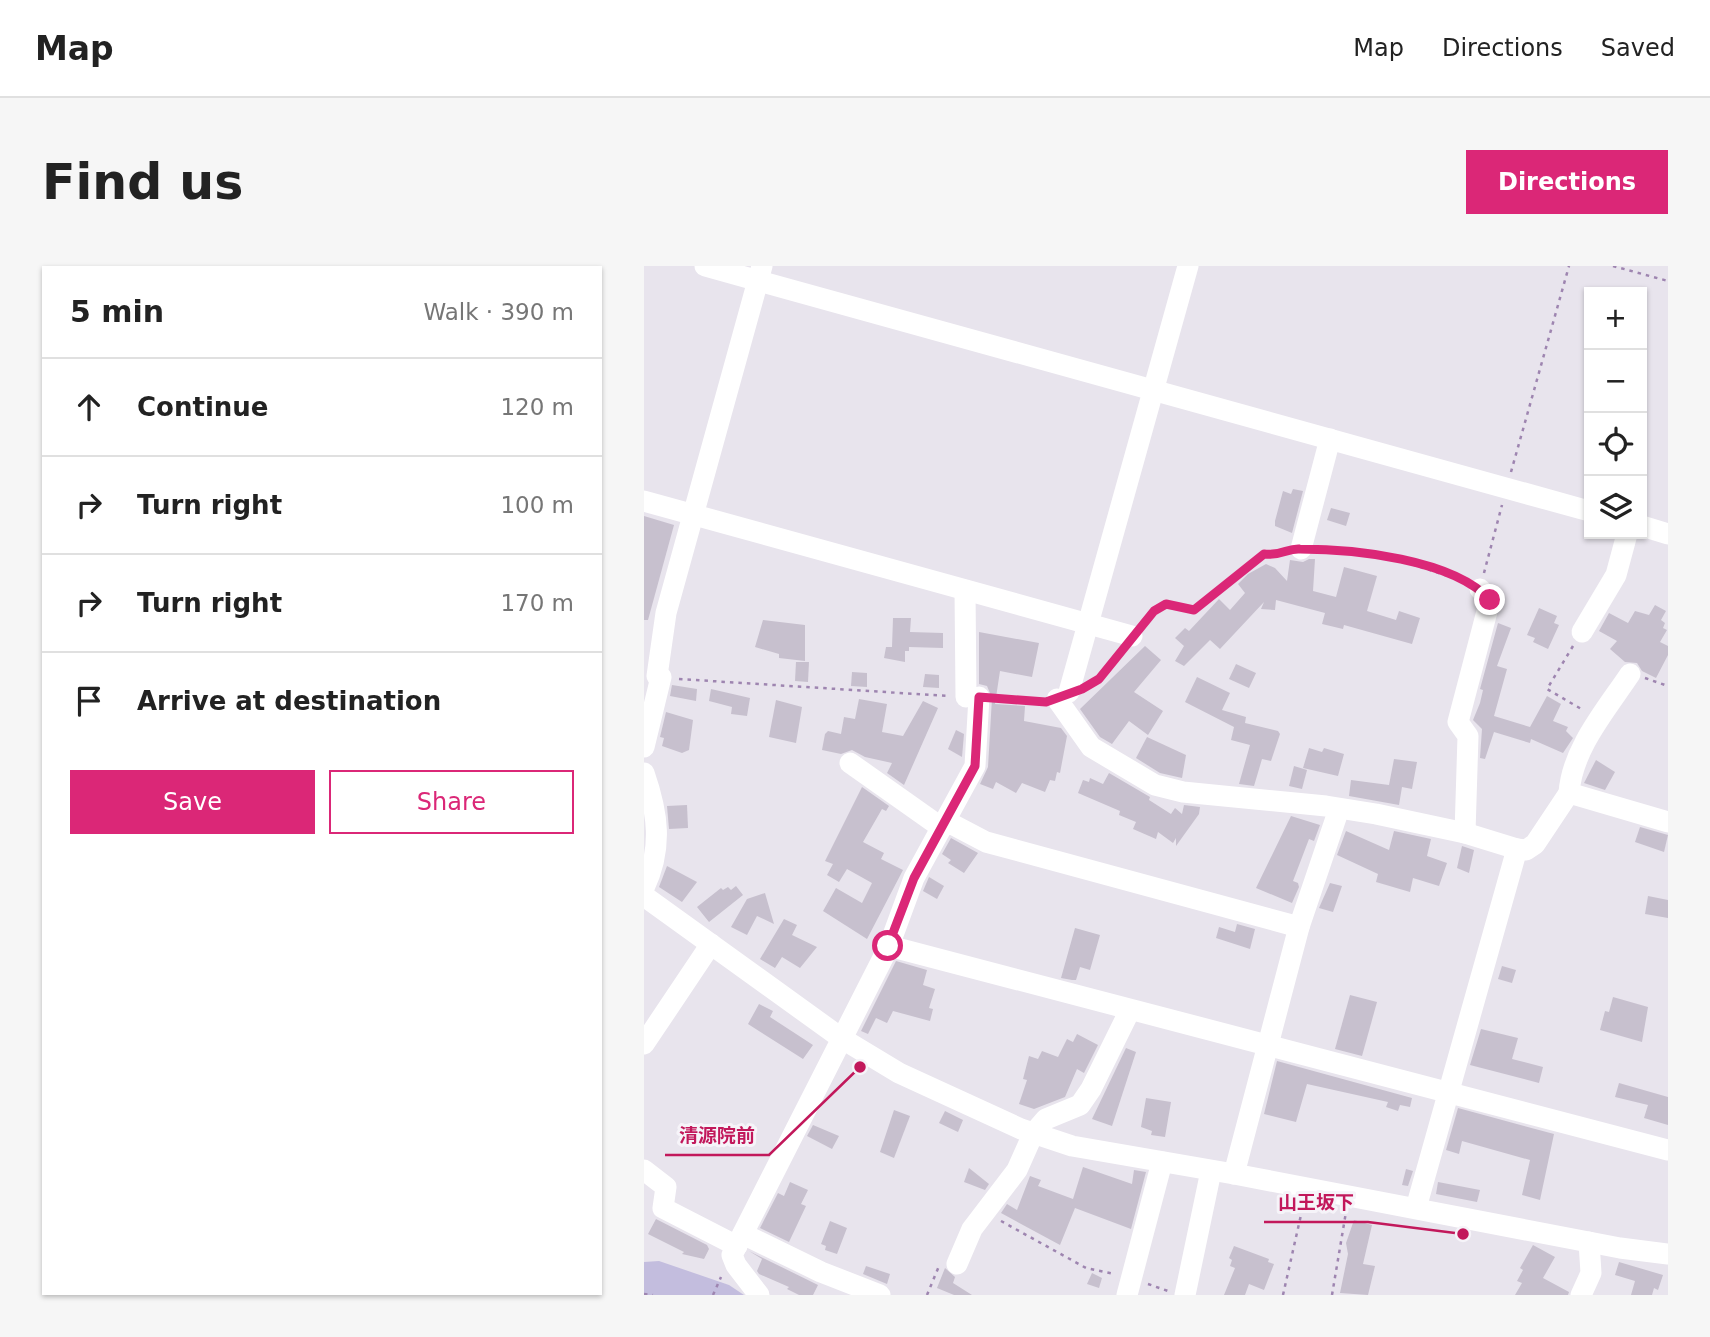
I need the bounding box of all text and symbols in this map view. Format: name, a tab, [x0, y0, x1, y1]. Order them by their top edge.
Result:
text: Map	[35, 29, 114, 68]
text: Map	[1353, 34, 1404, 62]
text: Directions	[1442, 34, 1563, 62]
text: Saved	[1601, 34, 1675, 62]
button: Directions	[1466, 150, 1668, 214]
text: Find us	[42, 154, 243, 211]
map controls	[1584, 287, 1647, 539]
button: +	[1584, 287, 1647, 350]
text: 5 min	[70, 294, 164, 329]
text: Walk · 390 m	[423, 299, 574, 325]
button: −	[1584, 350, 1647, 413]
icon: ahead	[70, 388, 108, 426]
text: Continue	[137, 392, 268, 422]
text: 120 m	[500, 394, 574, 420]
button: locate	[1584, 413, 1647, 476]
button: layers	[1584, 476, 1647, 539]
icon: right	[70, 486, 108, 524]
text: Turn right	[137, 490, 282, 520]
text: 100 m	[500, 492, 574, 518]
icon: right	[70, 584, 108, 622]
route end	[1474, 584, 1505, 615]
text: Turn right	[137, 588, 282, 618]
text: 170 m	[500, 590, 574, 616]
icon: arrive	[70, 682, 108, 720]
text: Arrive at destination	[137, 686, 441, 716]
button: Save	[70, 770, 315, 834]
button: Share	[329, 770, 574, 834]
route start	[872, 930, 903, 961]
callout: 清源院前	[665, 1115, 769, 1155]
text: 清源院前	[679, 1124, 755, 1146]
callout: 山王坂下	[1264, 1182, 1368, 1222]
text: 山王坂下	[1278, 1191, 1354, 1213]

